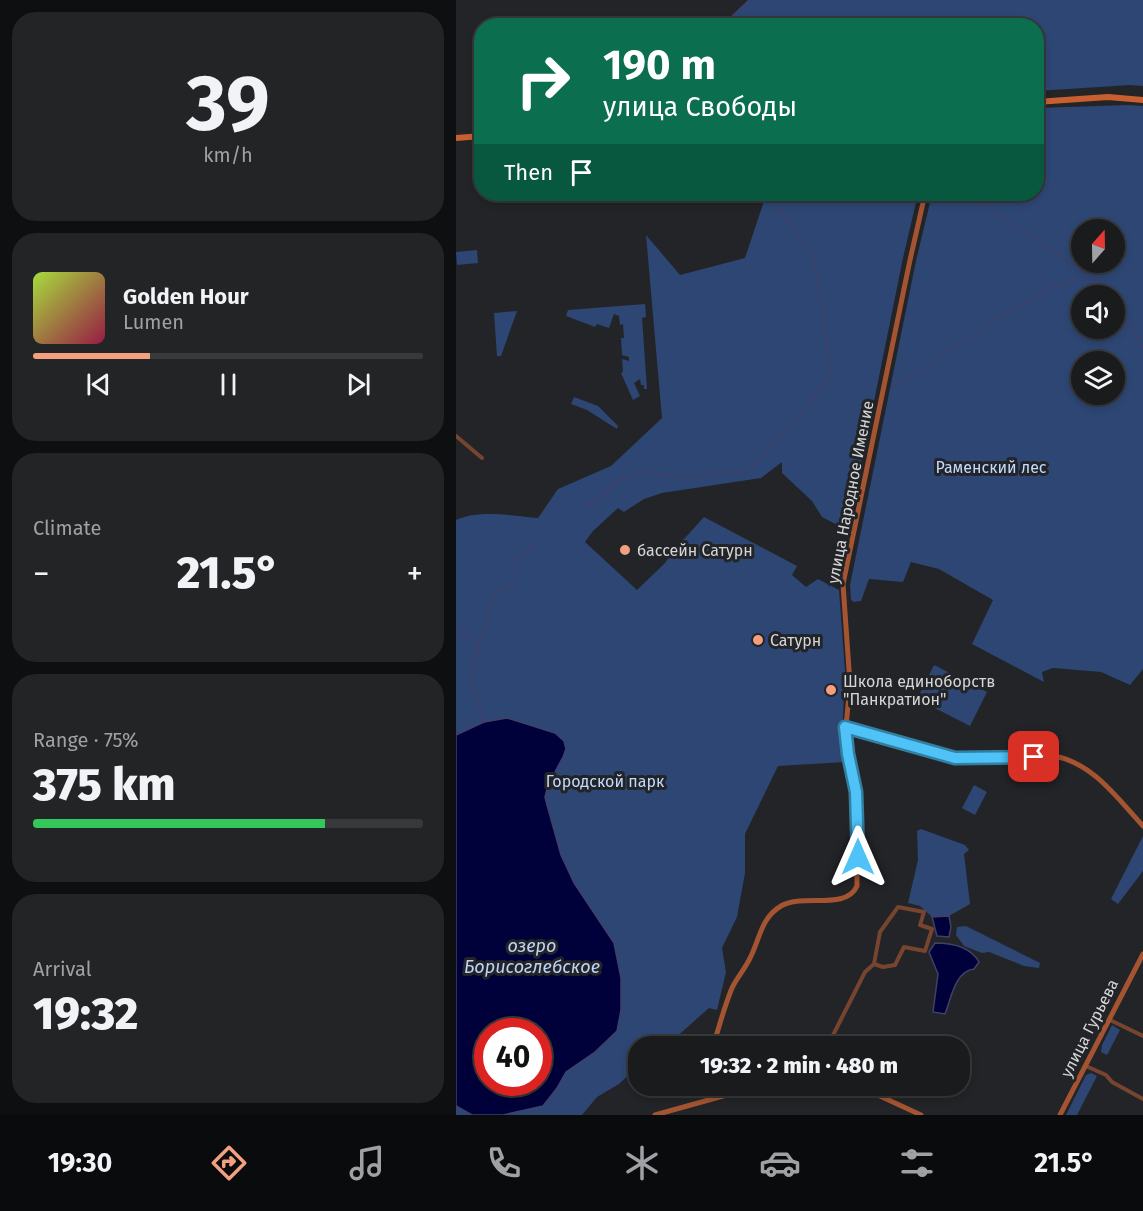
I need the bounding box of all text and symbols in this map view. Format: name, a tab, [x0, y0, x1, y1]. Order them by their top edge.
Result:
text: 190 m	[603, 40, 716, 90]
icon: right	[504, 42, 582, 120]
text: 39	[186, 57, 270, 151]
text: улица Свободы	[603, 91, 797, 123]
text: km/h	[203, 143, 253, 167]
icon: arrive	[565, 156, 598, 189]
text: Then	[504, 159, 553, 186]
north arrow	[1071, 219, 1125, 273]
map controls	[1071, 219, 1125, 405]
text: Golden Hour	[123, 283, 249, 310]
button: sound	[1071, 285, 1125, 339]
text: Lumen	[123, 310, 184, 334]
button: layers	[1071, 351, 1125, 405]
icon: previous	[82, 368, 115, 401]
icon: pause	[212, 368, 245, 401]
icon: next	[342, 368, 375, 401]
street label: улица Народное Имение	[823, 399, 878, 585]
park label: Раменский лес	[935, 458, 1047, 477]
text: Climate	[33, 516, 101, 540]
place label: бассейн Сатурн	[637, 541, 753, 560]
marker: бассейн Сатурн	[618, 543, 632, 557]
text: 21.5°	[177, 546, 279, 600]
text: −	[33, 554, 50, 594]
text: +	[407, 554, 423, 594]
place label: Сатурн	[770, 631, 821, 650]
marker: Сатурн	[751, 633, 765, 647]
place label: Школа единоборств "Панкратион"	[843, 672, 995, 709]
marker: Школа единоборств "Панкратион"	[824, 683, 838, 697]
text: Range · 75%	[33, 728, 139, 752]
pin	[1008, 731, 1059, 782]
icon: arrive	[1017, 740, 1050, 773]
text: 375 km	[33, 758, 175, 812]
park label: Городской парк	[546, 772, 665, 791]
position arrow	[826, 825, 890, 889]
water label: озеро Борисоглебское	[464, 935, 600, 978]
text: Arrival	[33, 957, 92, 981]
street label: улица Гурьева	[1057, 976, 1122, 1080]
text: 19:32	[33, 987, 138, 1041]
speed limit sign: 40	[474, 1018, 552, 1096]
text: 19:32 · 2 min · 480 m	[700, 1052, 898, 1079]
icon: directions	[208, 1142, 250, 1184]
icon: music	[346, 1142, 388, 1184]
icon: phone	[483, 1142, 525, 1184]
icon: climate	[621, 1142, 663, 1184]
icon: car	[759, 1142, 801, 1184]
icon: filters	[896, 1142, 938, 1184]
text: 19:30	[48, 1147, 112, 1179]
text: 21.5°	[1034, 1147, 1095, 1179]

